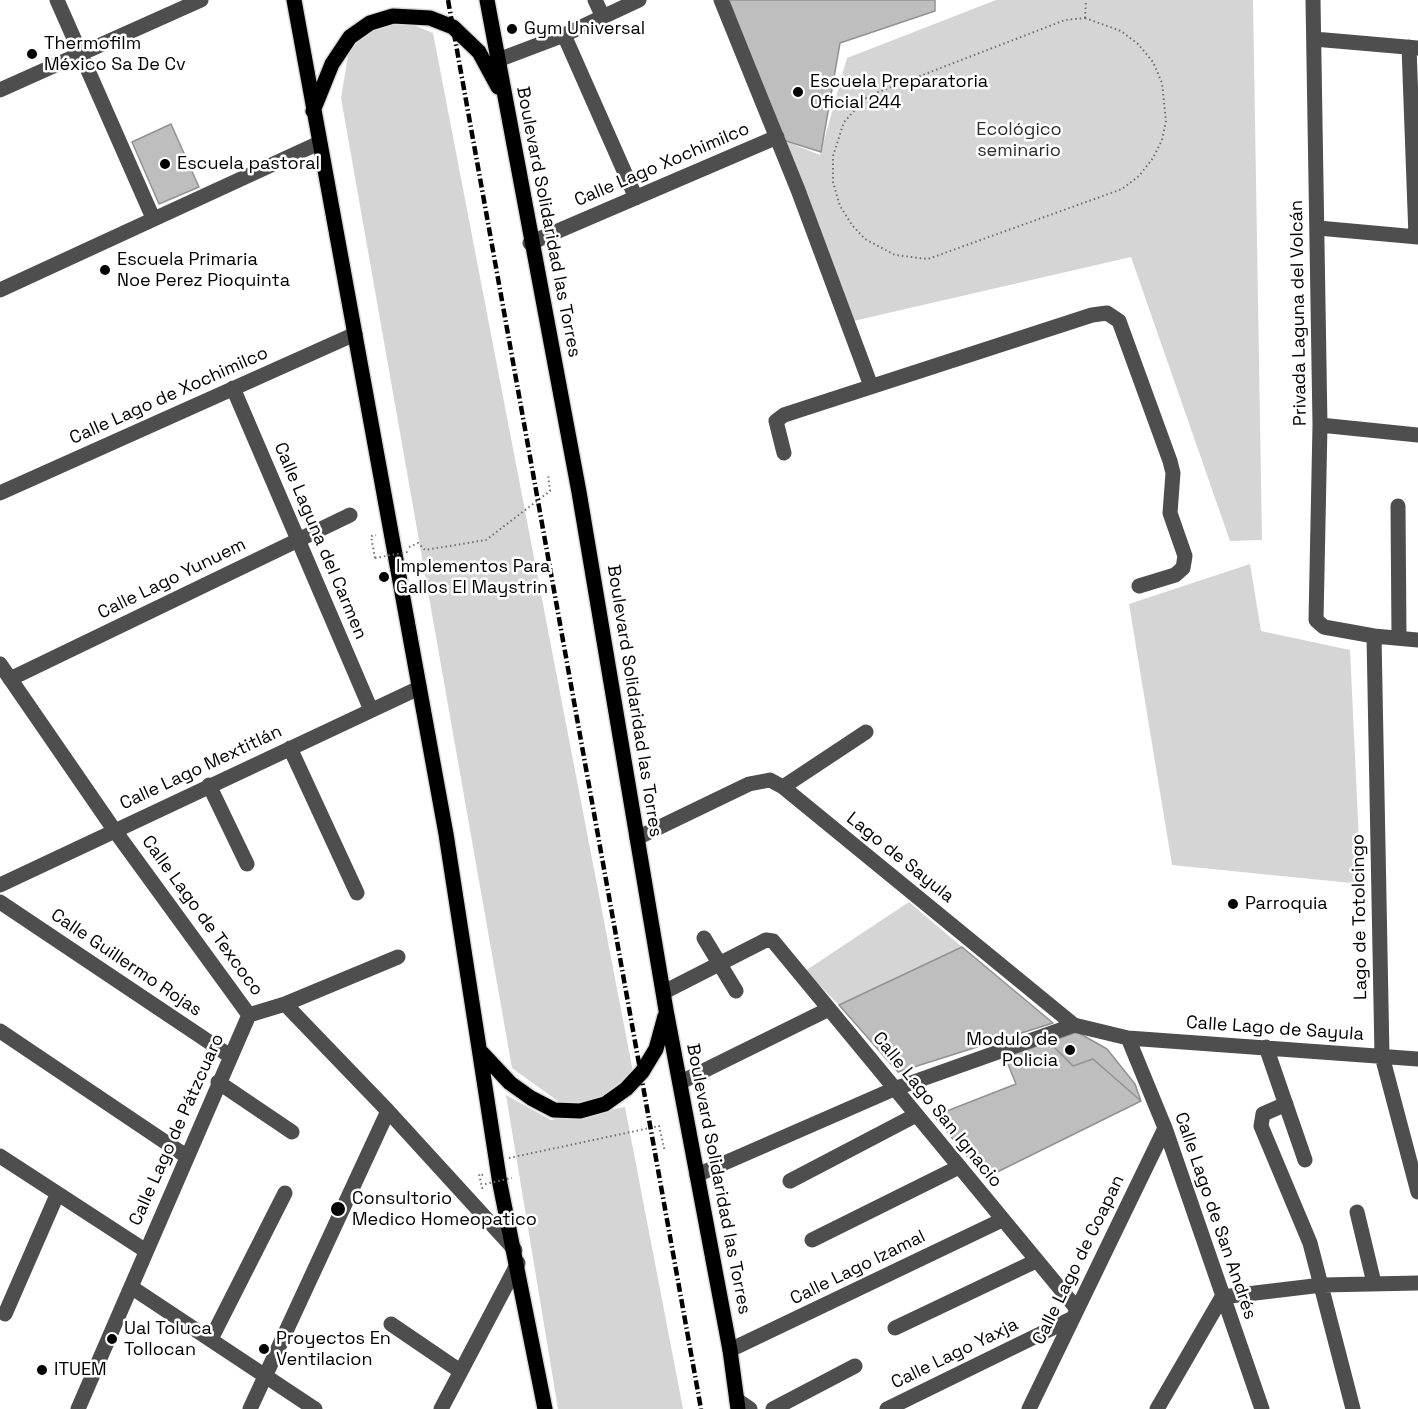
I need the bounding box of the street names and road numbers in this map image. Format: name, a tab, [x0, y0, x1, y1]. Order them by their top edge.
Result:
street label: Boulevard Solidaridad las Torres	[511, 85, 585, 359]
street label: Calle Lago Xochimilco	[571, 118, 753, 212]
street label: Privada Laguna del Volcán	[1286, 200, 1312, 426]
street label: Calle Lago de Xochimilco	[66, 342, 272, 450]
street label: Calle Laguna del Carmen	[269, 439, 371, 643]
street label: Calle Lago Yunuem	[94, 534, 250, 624]
street label: Boulevard Solidaridad las Torres	[602, 563, 666, 839]
street label: Calle Lago Mextitlán	[117, 721, 285, 815]
street label: Lago de Sayula	[842, 808, 958, 908]
street label: Calle Lago de Texcoco	[137, 832, 267, 1000]
street label: Lago de Totolcingo	[1348, 834, 1372, 1000]
street label: Calle Guillermo Rojas	[46, 904, 206, 1022]
street label: Calle Lago de Sayula	[1185, 1012, 1365, 1046]
street label: Calle Lago San Ignacio	[868, 1028, 1006, 1192]
street label: Calle Lago de Pátzcuaro	[125, 1031, 229, 1229]
street label: Boulevard Solidaridad las Torres	[681, 1042, 755, 1316]
street label: Calle Lago de San Andrés	[1169, 1110, 1261, 1322]
street label: Calle Lago de Coapan	[1028, 1172, 1130, 1348]
street label: Calle Lago Izamal	[787, 1226, 929, 1310]
street label: Calle Lago Yaxja	[888, 1314, 1022, 1394]

